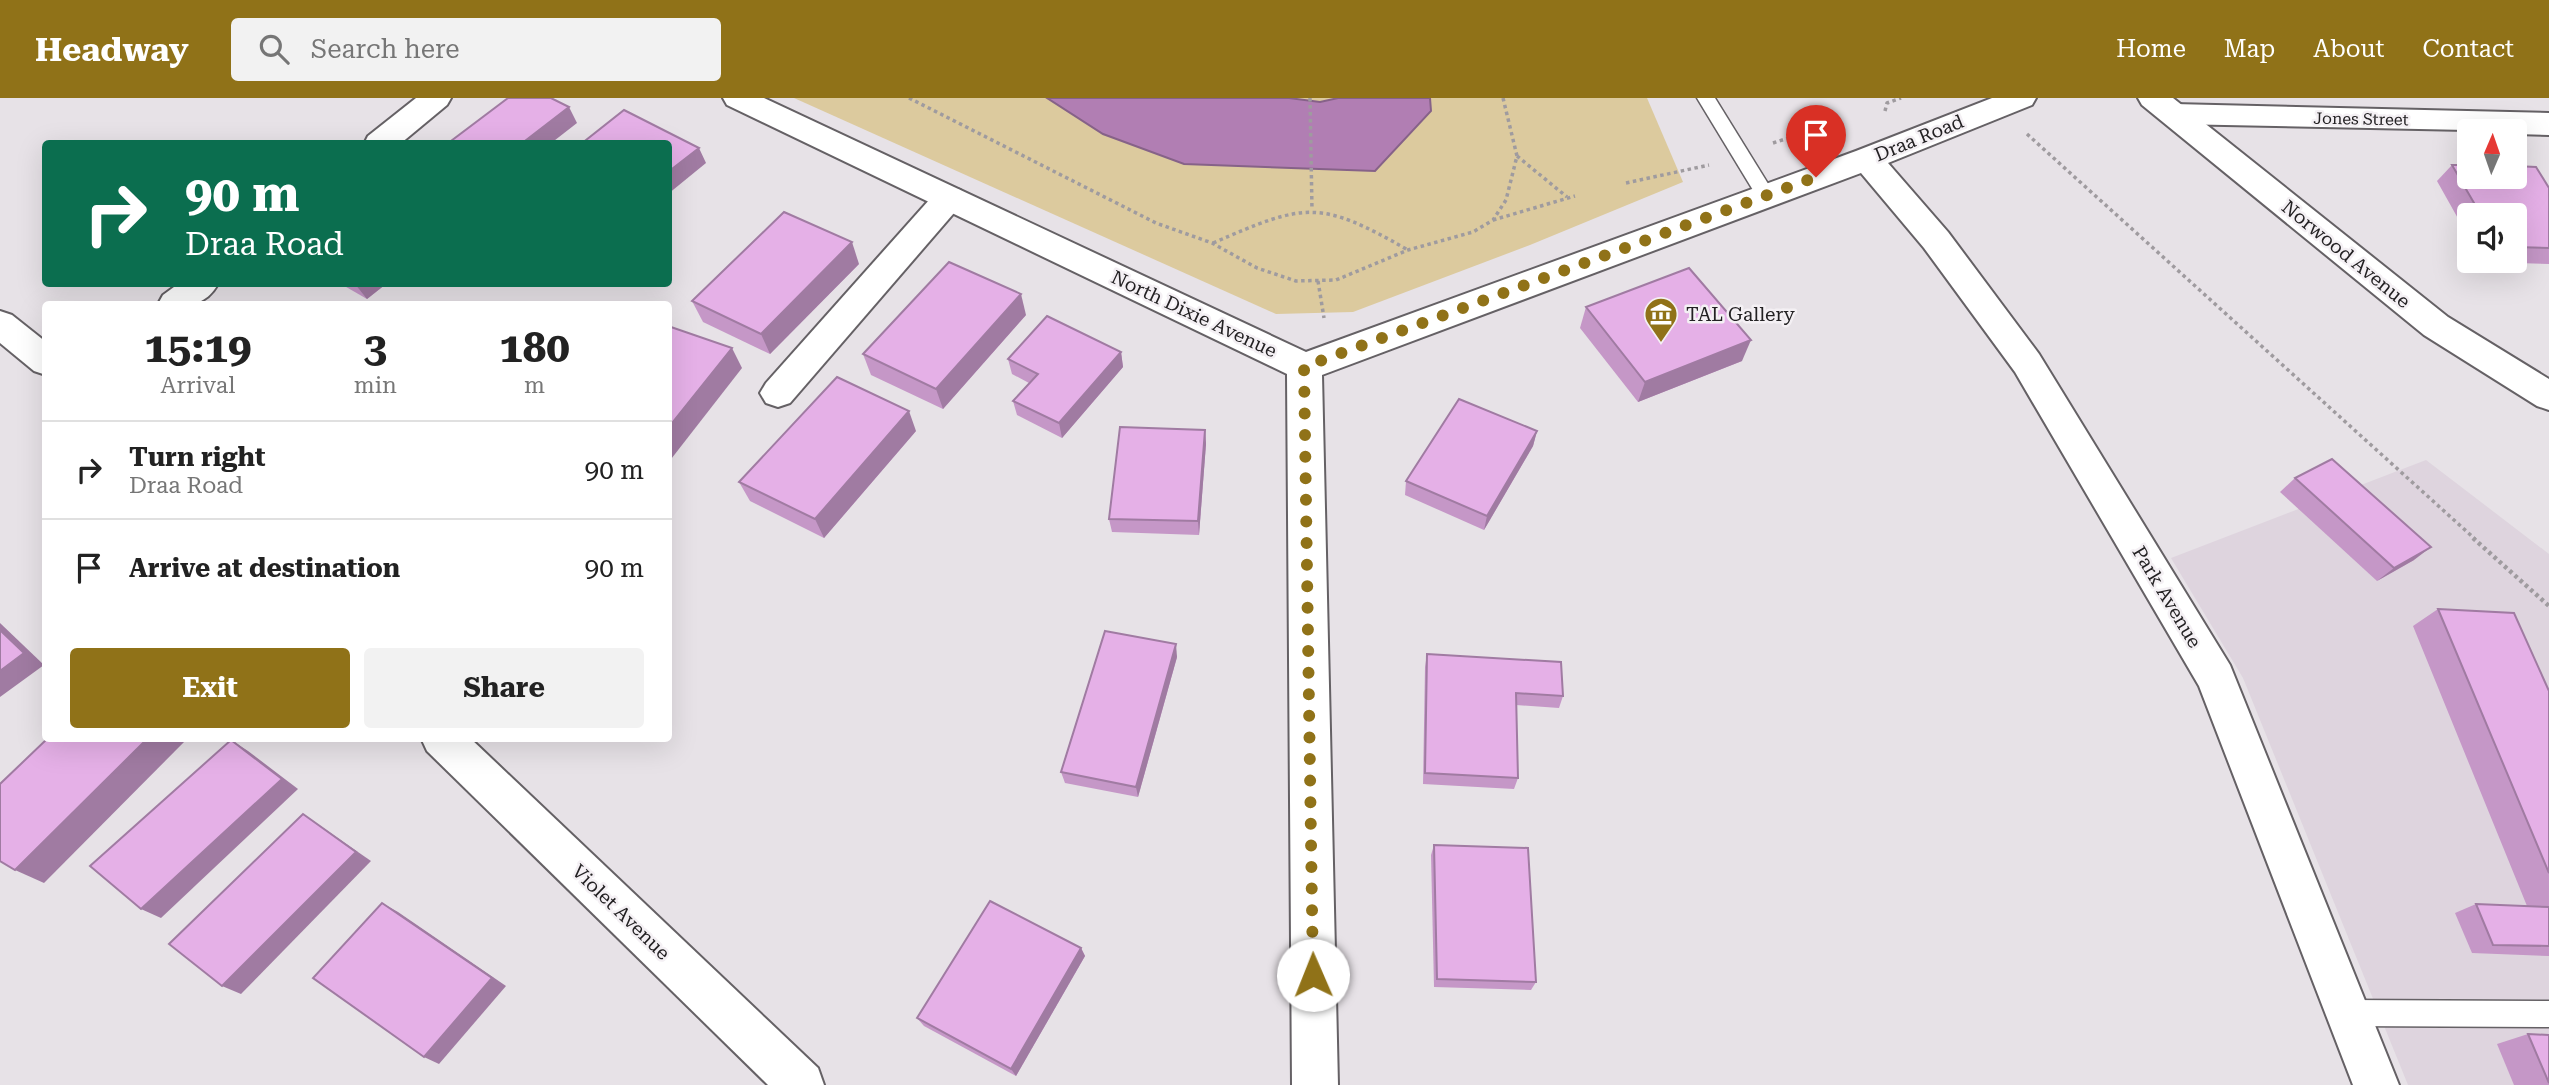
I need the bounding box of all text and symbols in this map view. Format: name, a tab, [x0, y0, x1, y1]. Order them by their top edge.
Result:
search box	[231, 18, 721, 81]
text: Headway	[35, 30, 189, 69]
icon: search	[255, 30, 293, 68]
text: Search here	[311, 34, 460, 64]
text: Home	[2116, 35, 2186, 63]
text: Map	[2224, 35, 2275, 63]
text: About	[2313, 35, 2384, 63]
text: Contact	[2422, 35, 2514, 63]
pin	[1786, 105, 1846, 177]
street label: Jones Street	[2313, 109, 2409, 129]
street label: Draa Road	[1871, 110, 1967, 166]
icon: arrive	[1797, 116, 1835, 154]
north arrow	[2457, 119, 2527, 189]
map controls	[2457, 119, 2527, 273]
text: 90 m	[185, 166, 300, 223]
icon: right	[70, 168, 161, 259]
street label: Norwood Avenue	[2277, 195, 2415, 313]
button: sound	[2457, 203, 2527, 273]
text: Draa Road	[185, 225, 344, 263]
street label: North Dixie Avenue	[1108, 266, 1280, 362]
museum icon: TAL Gallery	[1642, 295, 1680, 344]
place label: TAL Gallery	[1686, 303, 1796, 326]
text: 15:19	[144, 323, 251, 372]
text: 3	[364, 323, 387, 372]
text: 180	[499, 323, 570, 372]
text: Arrival	[160, 372, 235, 399]
text: min	[354, 372, 397, 399]
text: m	[524, 372, 545, 399]
text: Turn right	[129, 442, 265, 472]
icon: right	[70, 451, 108, 489]
text: 90 m	[585, 455, 644, 485]
text: Draa Road	[129, 472, 243, 499]
street label: Park Avenue	[2128, 542, 2206, 652]
icon: arrive	[70, 549, 108, 587]
text: Arrive at destination	[129, 553, 400, 583]
text: 90 m	[585, 553, 644, 583]
button: Exit	[70, 648, 350, 728]
button: Share	[364, 648, 644, 728]
street label: Violet Avenue	[567, 860, 675, 964]
position arrow	[1276, 938, 1350, 1012]

